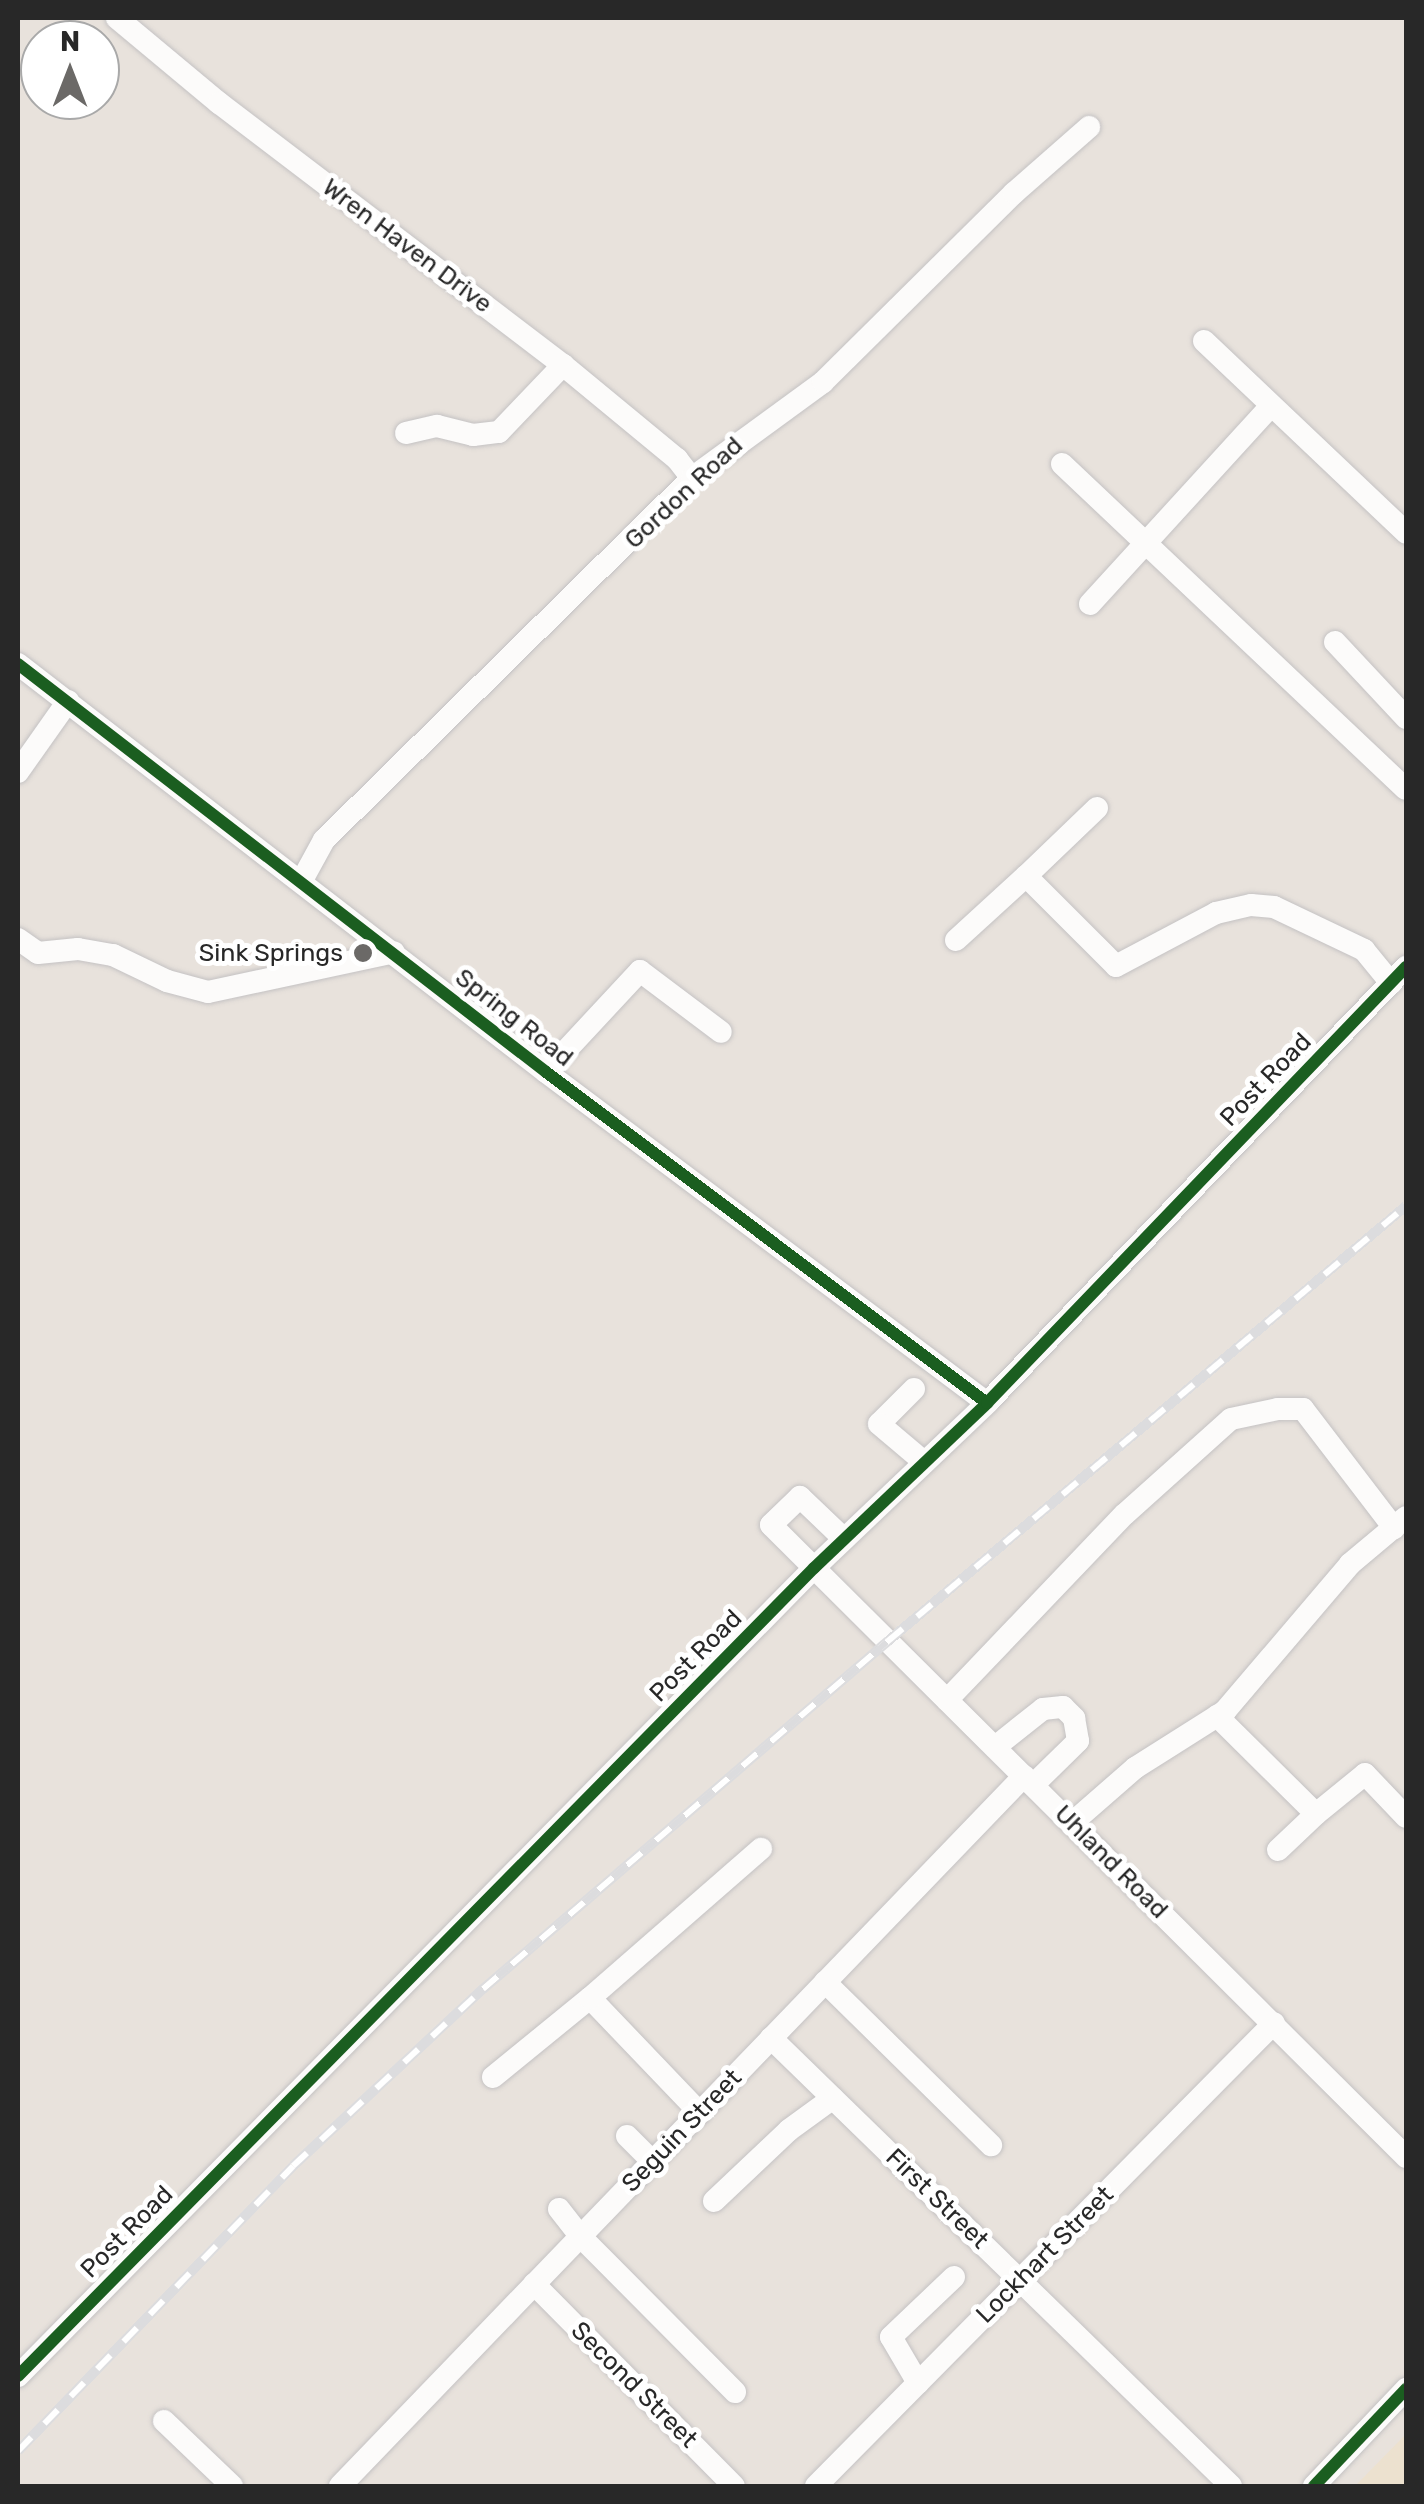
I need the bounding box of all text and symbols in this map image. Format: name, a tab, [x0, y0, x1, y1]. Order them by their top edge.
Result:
north arrow	[20, 20, 120, 120]
text: N	[60, 25, 80, 58]
street label: Wren Haven Drive	[316, 172, 498, 320]
street label: Gordon Road	[619, 431, 749, 555]
place label: Sink Springs	[198, 938, 343, 968]
marker: Sink Springs	[352, 942, 374, 964]
street label: Spring Road	[449, 963, 579, 1073]
street label: Post Road	[1214, 1027, 1318, 1133]
street label: Post Road	[644, 1604, 748, 1708]
street label: Uhland Road	[1048, 1799, 1174, 1925]
street label: Seguin Street	[616, 2063, 748, 2199]
street label: First Street	[879, 2143, 995, 2255]
street label: Post Road	[75, 2180, 179, 2284]
street label: Lockhart Street	[970, 2180, 1120, 2330]
street label: Second Street	[565, 2316, 703, 2454]

